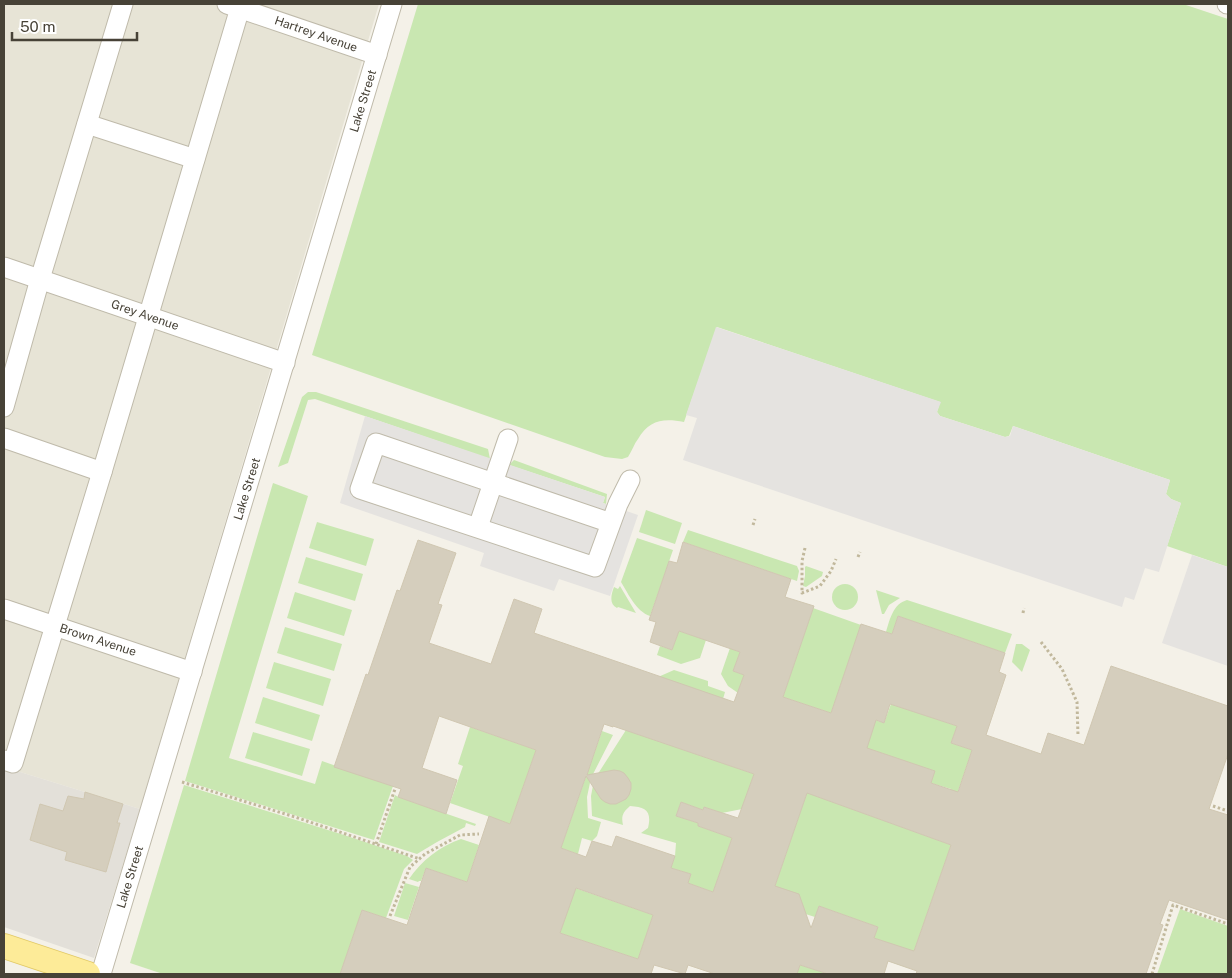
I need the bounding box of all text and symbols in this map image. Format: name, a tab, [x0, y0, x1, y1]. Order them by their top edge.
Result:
scale bar	[12, 10, 138, 42]
street label: Hartrey Avenue	[273, 13, 359, 55]
text: 50 m	[20, 18, 55, 35]
street label: Lake Street	[347, 68, 379, 134]
street label: Grey Avenue	[109, 297, 181, 333]
street label: Lake Street	[231, 456, 263, 522]
street label: Brown Avenue	[58, 621, 138, 659]
street label: Lake Street	[114, 844, 146, 910]

